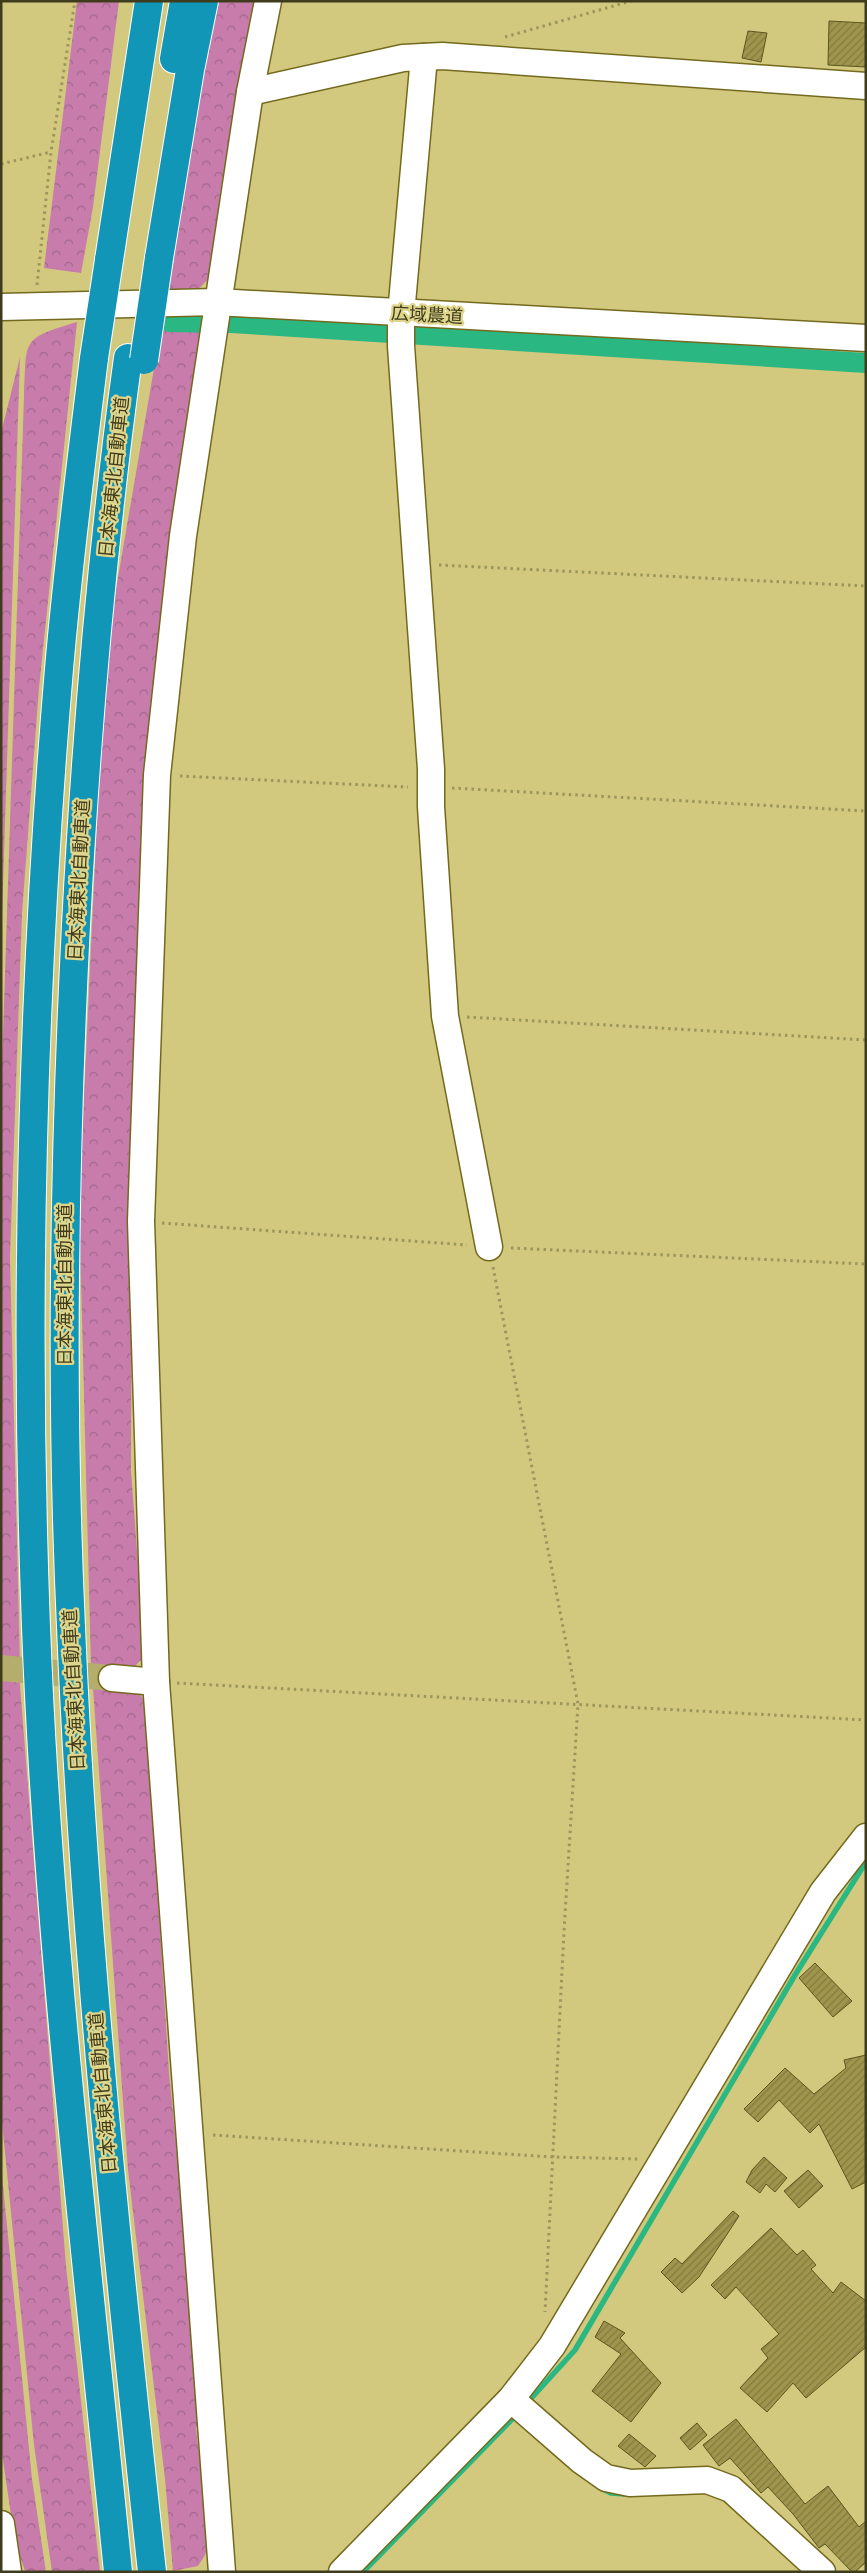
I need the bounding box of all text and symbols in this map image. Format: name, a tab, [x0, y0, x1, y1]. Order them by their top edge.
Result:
street label: 広域農道	[390, 300, 464, 329]
street label: 日本海東北自動車道	[93, 395, 134, 559]
street label: 日本海東北自動車道	[62, 798, 95, 962]
street label: 日本海東北自動車道	[52, 1204, 77, 1366]
street label: 日本海東北自動車道	[57, 1608, 90, 1772]
street label: 日本海東北自動車道	[83, 2011, 122, 2175]

